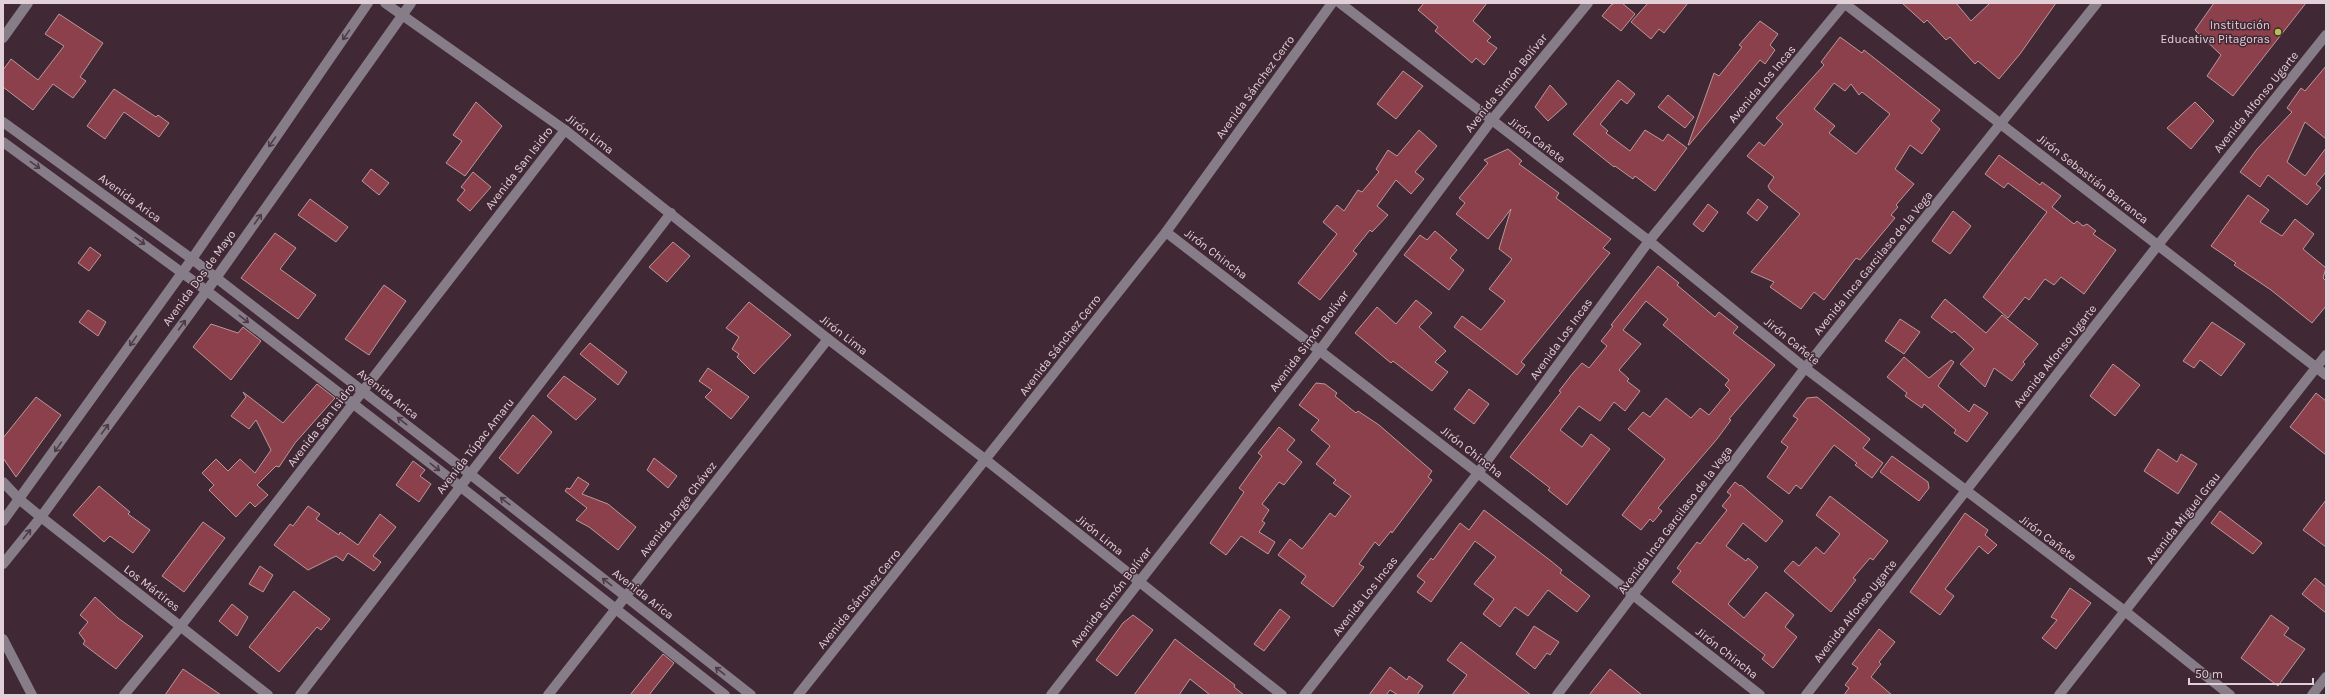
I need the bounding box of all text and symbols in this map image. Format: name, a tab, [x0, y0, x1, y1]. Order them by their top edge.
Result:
place label: Institución Educativa Pitagoras	[2161, 18, 2270, 46]
marker: Institución Educativa Pitagoras	[2273, 27, 2283, 37]
one-way arrow	[342, 29, 350, 40]
street label: Avenida Simón Bolívar	[1462, 30, 1551, 135]
street label: Avenida Sánchez Cerro	[1213, 33, 1297, 141]
street label: Avenida Los Incas	[1725, 42, 1799, 126]
street label: Avenida Alfonso Ugarte	[2211, 49, 2301, 155]
street label: Jirón Lima	[563, 111, 617, 157]
street label: Jirón Cañete	[1506, 114, 1568, 166]
street label: Avenida San Isidro	[482, 124, 556, 212]
street label: Jirón Sebastián Barranca	[2035, 131, 2151, 227]
one-way arrow	[268, 136, 276, 147]
one-way arrow	[29, 161, 40, 169]
street label: Avenida Arica	[96, 171, 164, 225]
street label: Avenida Inca Garcilaso de la Vega	[1810, 188, 1936, 338]
one-way arrow	[254, 214, 262, 225]
street label: Jirón Chincha	[1182, 226, 1250, 282]
street label: Avenida Dos de Mayo	[160, 227, 238, 329]
one-way arrow	[134, 237, 145, 245]
street label: Avenida Simón Bolívar	[1266, 287, 1352, 394]
street label: Avenida Sánchez Cerro	[1016, 292, 1104, 398]
street label: Avenida Los Incas	[1527, 296, 1595, 382]
street label: Avenida Alfonso Ugarte	[2011, 302, 2099, 410]
street label: Jirón Lima	[817, 312, 871, 358]
street label: Jirón Cañete	[1761, 314, 1823, 368]
one-way arrow	[238, 315, 249, 324]
one-way arrow	[178, 319, 186, 330]
one-way arrow	[129, 335, 137, 346]
street label: Avenida Arica	[355, 366, 421, 422]
street label: Avenida San Isidro	[284, 381, 358, 469]
street label: Avenida Túpac Amaru	[433, 395, 517, 497]
one-way arrow	[397, 417, 408, 426]
street label: Jirón Chincha	[1438, 423, 1506, 481]
one-way arrow	[101, 424, 109, 435]
one-way arrow	[54, 441, 62, 452]
street label: Avenida Inca Garcilaso de la Vega	[1615, 443, 1735, 597]
street label: Avenida Jorge Chávez	[637, 459, 720, 559]
one-way arrow	[430, 463, 441, 471]
street label: Avenida Miguel Grau	[2143, 469, 2223, 567]
one-way arrow	[499, 497, 510, 506]
street label: Jirón Lima	[1074, 512, 1126, 558]
street label: Jirón Cañete	[2017, 512, 2079, 564]
one-way arrow	[23, 528, 32, 539]
street label: Avenida Simón Bolívar	[1068, 544, 1155, 650]
street label: Avenida Sánchez Cerro	[814, 546, 904, 652]
street label: Avenida Los Incas	[1330, 553, 1400, 639]
street label: Avenida Alfonso Ugarte	[1811, 557, 1899, 665]
street label: Los Mártires	[121, 562, 183, 614]
street label: Avenida Arica	[610, 566, 676, 622]
one-way arrow	[601, 578, 612, 586]
street label: Jirón Chincha	[1693, 624, 1761, 682]
scale bar	[2189, 660, 2313, 686]
one-way arrow	[715, 667, 726, 675]
text: 50 m	[2195, 667, 2223, 681]

